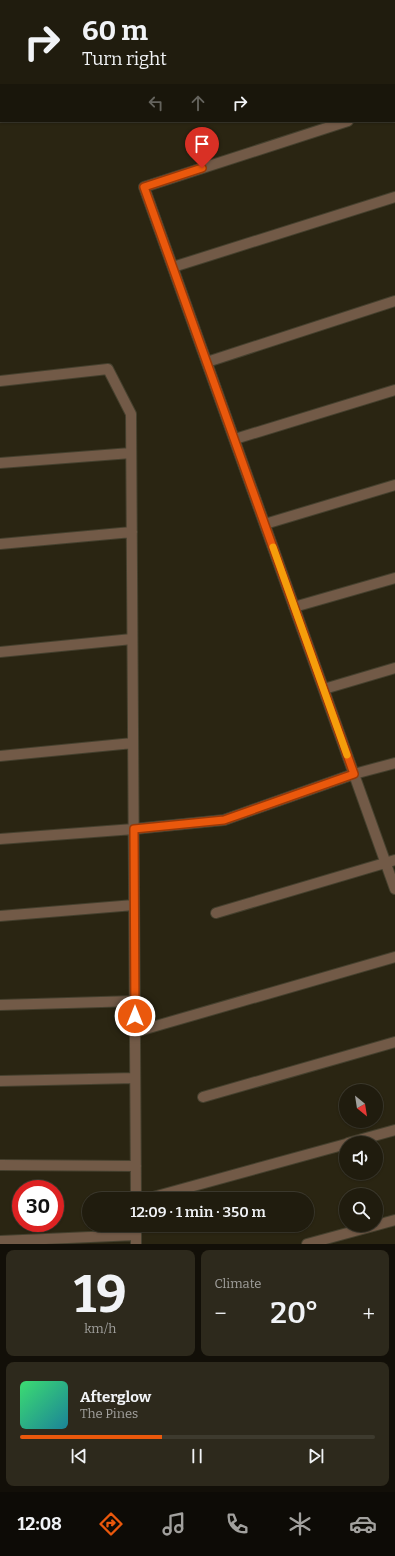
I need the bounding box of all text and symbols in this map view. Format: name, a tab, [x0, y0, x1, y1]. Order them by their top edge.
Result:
text: 60 m	[82, 14, 148, 47]
icon: right	[16, 16, 68, 68]
text: Turn right	[82, 48, 167, 70]
icon: left	[145, 92, 167, 114]
icon: ahead	[187, 92, 209, 114]
icon: right	[229, 92, 251, 114]
pin	[185, 127, 219, 168]
icon: arrive	[191, 133, 213, 155]
position arrow	[114, 995, 156, 1037]
north arrow	[339, 1084, 383, 1128]
map controls	[339, 1084, 383, 1232]
button: sound	[339, 1136, 383, 1180]
speed limit sign: 30	[12, 1180, 64, 1232]
button: search	[339, 1188, 383, 1232]
text: 12:09 · 1 min · 350 m	[130, 1203, 266, 1221]
text: 19	[74, 1263, 127, 1326]
text: Climate	[215, 1276, 261, 1291]
text: 20°	[270, 1295, 319, 1331]
text: −	[215, 1300, 227, 1327]
text: +	[362, 1300, 375, 1327]
text: km/h	[84, 1321, 116, 1336]
text: Afterglow	[80, 1388, 151, 1406]
text: The Pines	[80, 1406, 138, 1421]
icon: previous	[68, 1445, 90, 1467]
icon: pause	[186, 1445, 208, 1467]
icon: next	[305, 1445, 327, 1467]
icon: directions	[97, 1510, 125, 1538]
icon: music	[160, 1510, 188, 1538]
icon: phone	[223, 1510, 251, 1538]
icon: climate	[286, 1510, 314, 1538]
icon: car	[349, 1510, 377, 1538]
text: 12:08	[18, 1513, 62, 1535]

